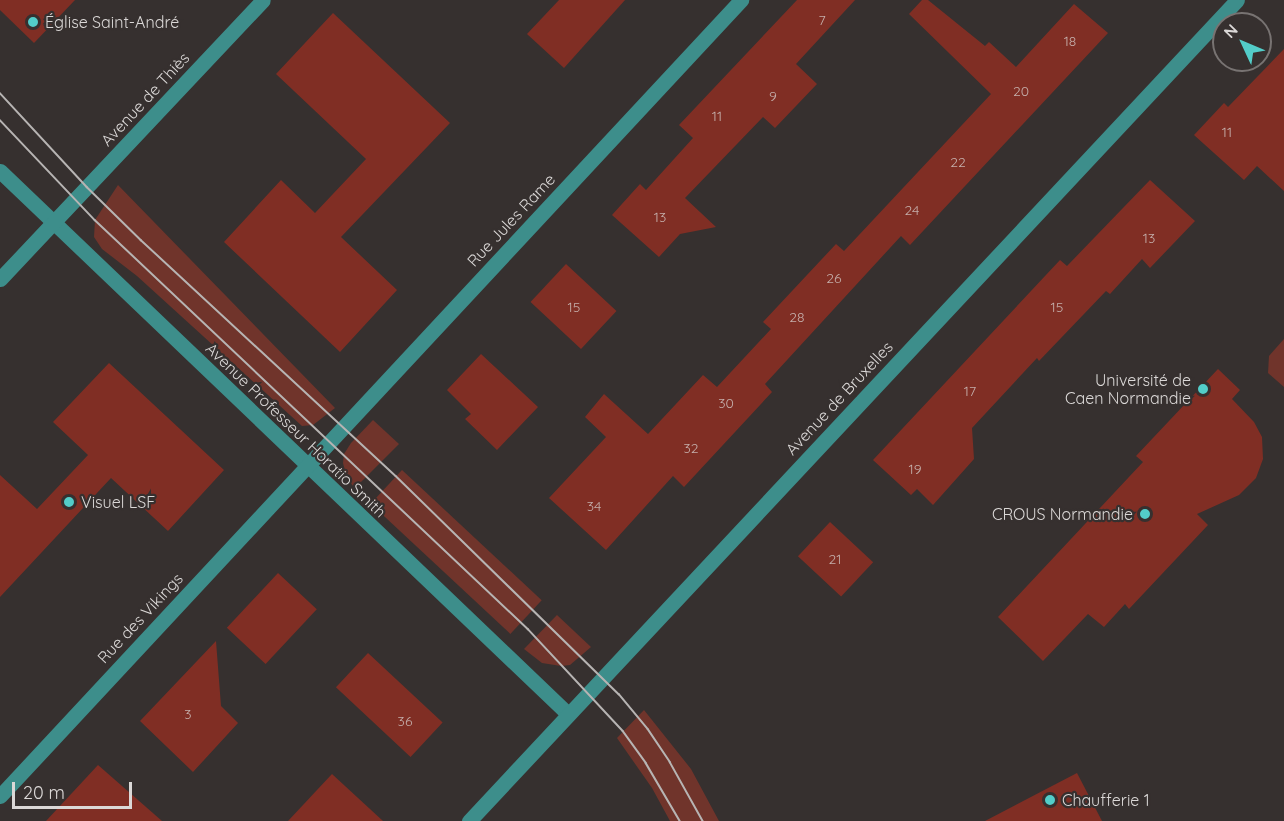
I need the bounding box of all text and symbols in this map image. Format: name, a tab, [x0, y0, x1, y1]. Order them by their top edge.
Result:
place label: Église Saint-André	[45, 12, 179, 32]
house number: 7	[818, 12, 826, 28]
north arrow	[1212, 12, 1272, 72]
marker: Église Saint-André	[26, 15, 40, 29]
text: N	[1219, 20, 1242, 42]
house number: 18	[1064, 33, 1076, 49]
street label: Avenue de Thiès	[97, 48, 193, 150]
house number: 20	[1013, 83, 1029, 99]
house number: 9	[769, 88, 777, 104]
house number: 11	[712, 108, 722, 124]
house number: 11	[1222, 124, 1232, 140]
house number: 22	[950, 154, 966, 170]
street label: Rue Jules Rame	[463, 170, 559, 270]
house number: 24	[905, 202, 919, 218]
house number: 13	[654, 209, 666, 225]
house number: 13	[1143, 230, 1155, 246]
house number: 26	[826, 270, 842, 286]
house number: 15	[568, 299, 580, 315]
house number: 15	[1051, 299, 1063, 315]
house number: 28	[789, 309, 805, 325]
street label: Avenue de Bruxelles	[781, 337, 897, 459]
street label: Avenue Professeur Horatio Smith	[202, 339, 390, 521]
place label: Université de Caen Normandie	[1065, 370, 1191, 408]
marker: Université de Caen Normandie	[1196, 382, 1210, 396]
house number: 17	[964, 383, 976, 399]
house number: 30	[718, 395, 734, 411]
house number: 32	[683, 440, 699, 456]
house number: 19	[909, 461, 921, 477]
place label: Visuel LSF	[81, 492, 155, 512]
marker: Visuel LSF	[62, 495, 76, 509]
house number: 34	[587, 498, 601, 514]
place label: CROUS Normandie	[992, 504, 1133, 524]
marker: CROUS Normandie	[1138, 507, 1152, 521]
house number: 21	[829, 551, 841, 567]
street label: Rue des Vikings	[93, 569, 187, 667]
house number: 3	[184, 706, 192, 722]
house number: 36	[398, 713, 412, 729]
scale bar	[15, 770, 135, 808]
text: 20 m	[23, 781, 65, 804]
place label: Chaufferie 1	[1062, 790, 1150, 810]
marker: Chaufferie 1	[1043, 793, 1057, 807]

